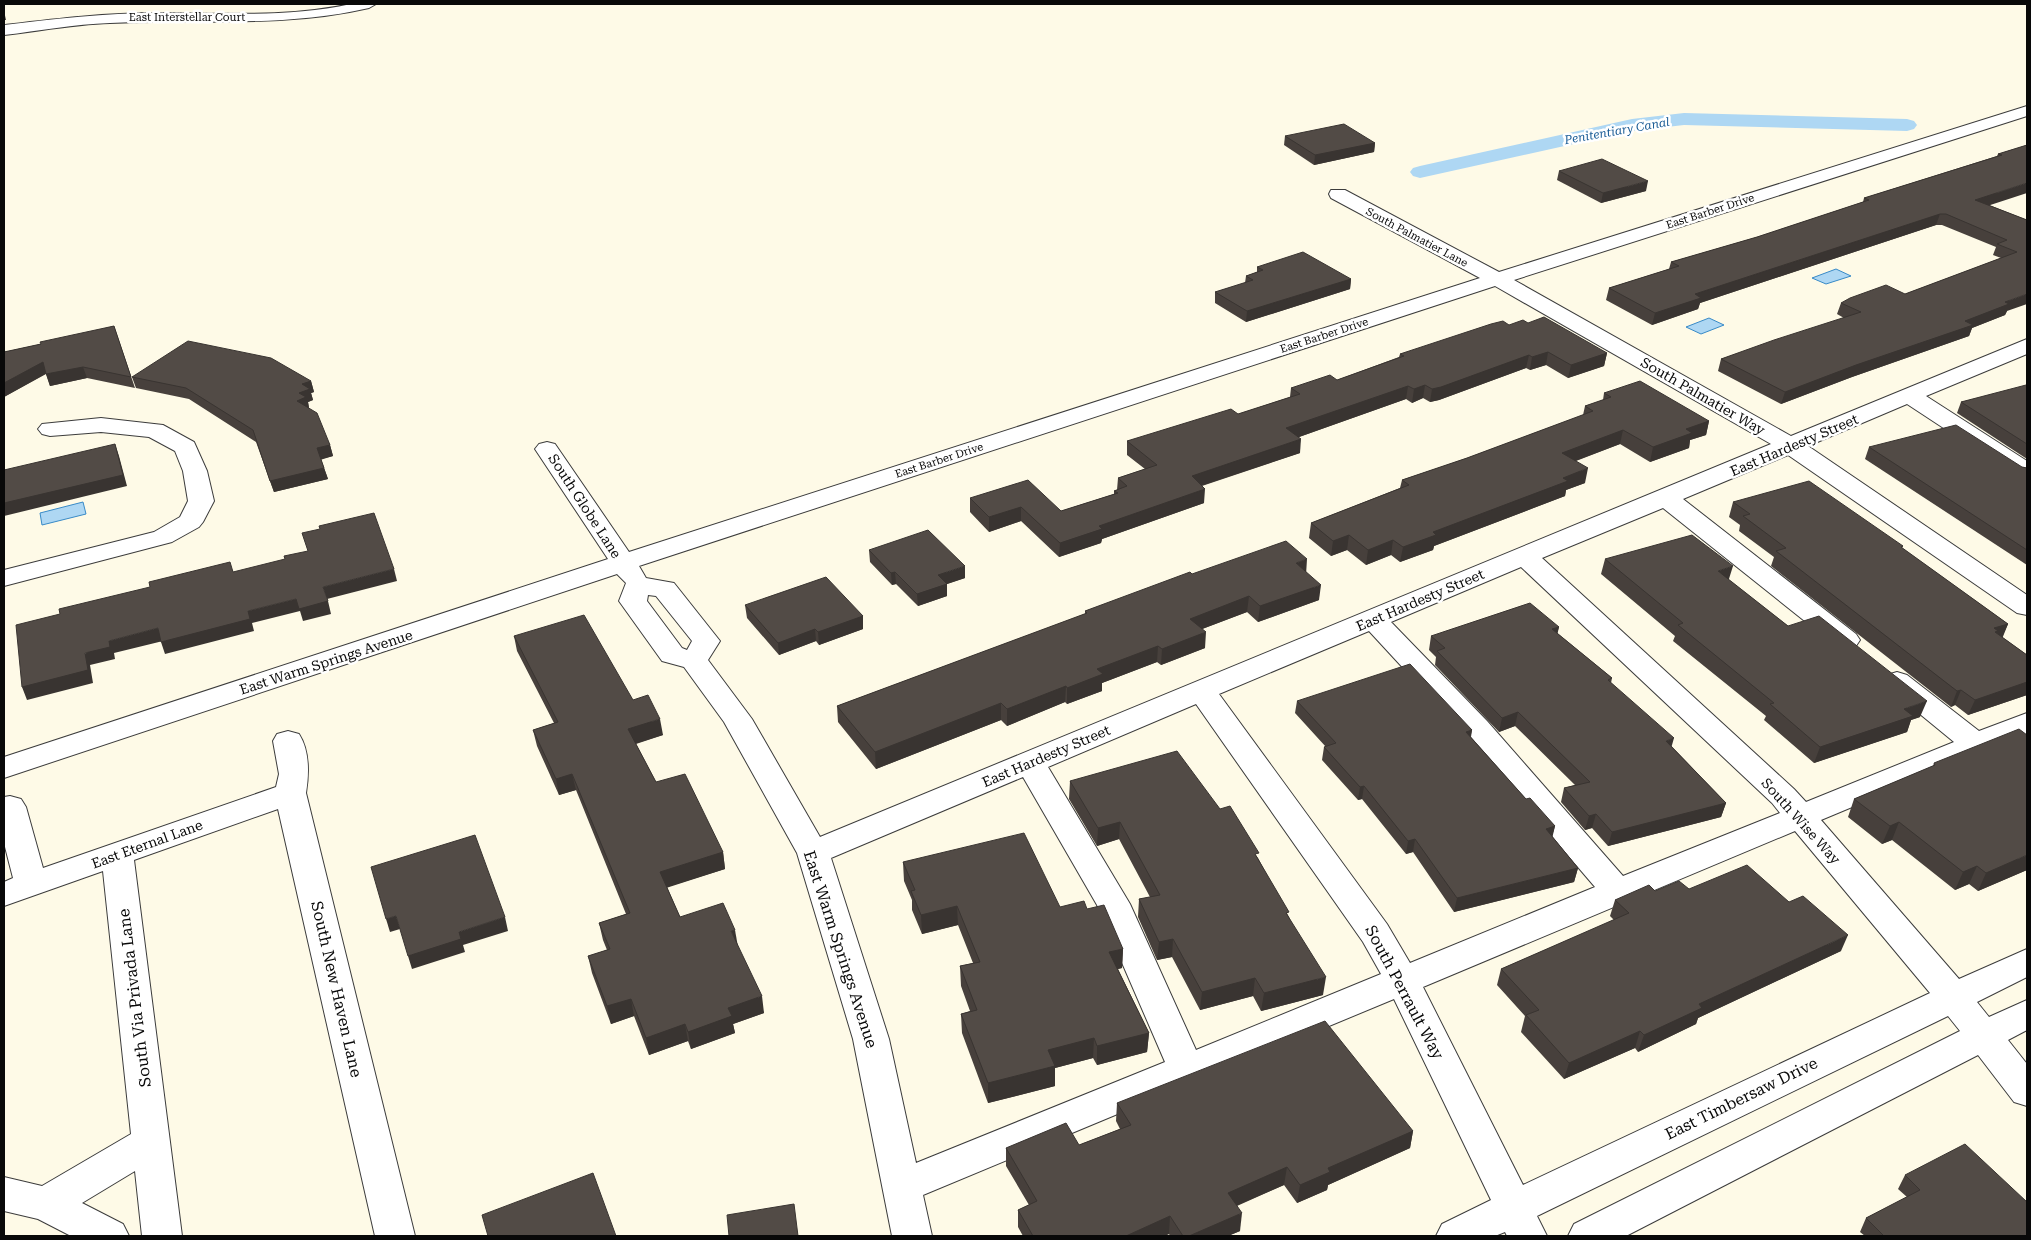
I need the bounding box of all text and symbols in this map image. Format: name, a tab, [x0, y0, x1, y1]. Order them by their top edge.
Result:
street label: East Interstellar Court	[129, 11, 245, 24]
water label: Penitentiary Canal	[1562, 115, 1671, 147]
street label: East Barber Drive	[1664, 191, 1756, 232]
street label: South Palmatier Lane	[1364, 205, 1470, 270]
street label: East Barber Drive	[1278, 315, 1370, 356]
street label: South Palmatier Way	[1638, 354, 1769, 438]
street label: East Hardesty Street	[1728, 411, 1860, 479]
street label: East Barber Drive	[893, 440, 985, 481]
street label: South Globe Lane	[545, 451, 625, 561]
street label: East Hardesty Street	[1354, 566, 1486, 634]
street label: East Warm Springs Avenue	[238, 626, 415, 698]
street label: East Hardesty Street	[980, 722, 1112, 790]
street label: South Wise Way	[1758, 775, 1844, 868]
street label: East Eternal Lane	[89, 816, 205, 872]
street label: East Warm Springs Avenue	[800, 848, 882, 1051]
street label: South New Haven Lane	[307, 899, 366, 1079]
street label: South Via Privada Lane	[114, 907, 155, 1088]
street label: South Perrault Way	[1361, 922, 1448, 1063]
street label: East Timbersaw Drive	[1662, 1053, 1821, 1144]

